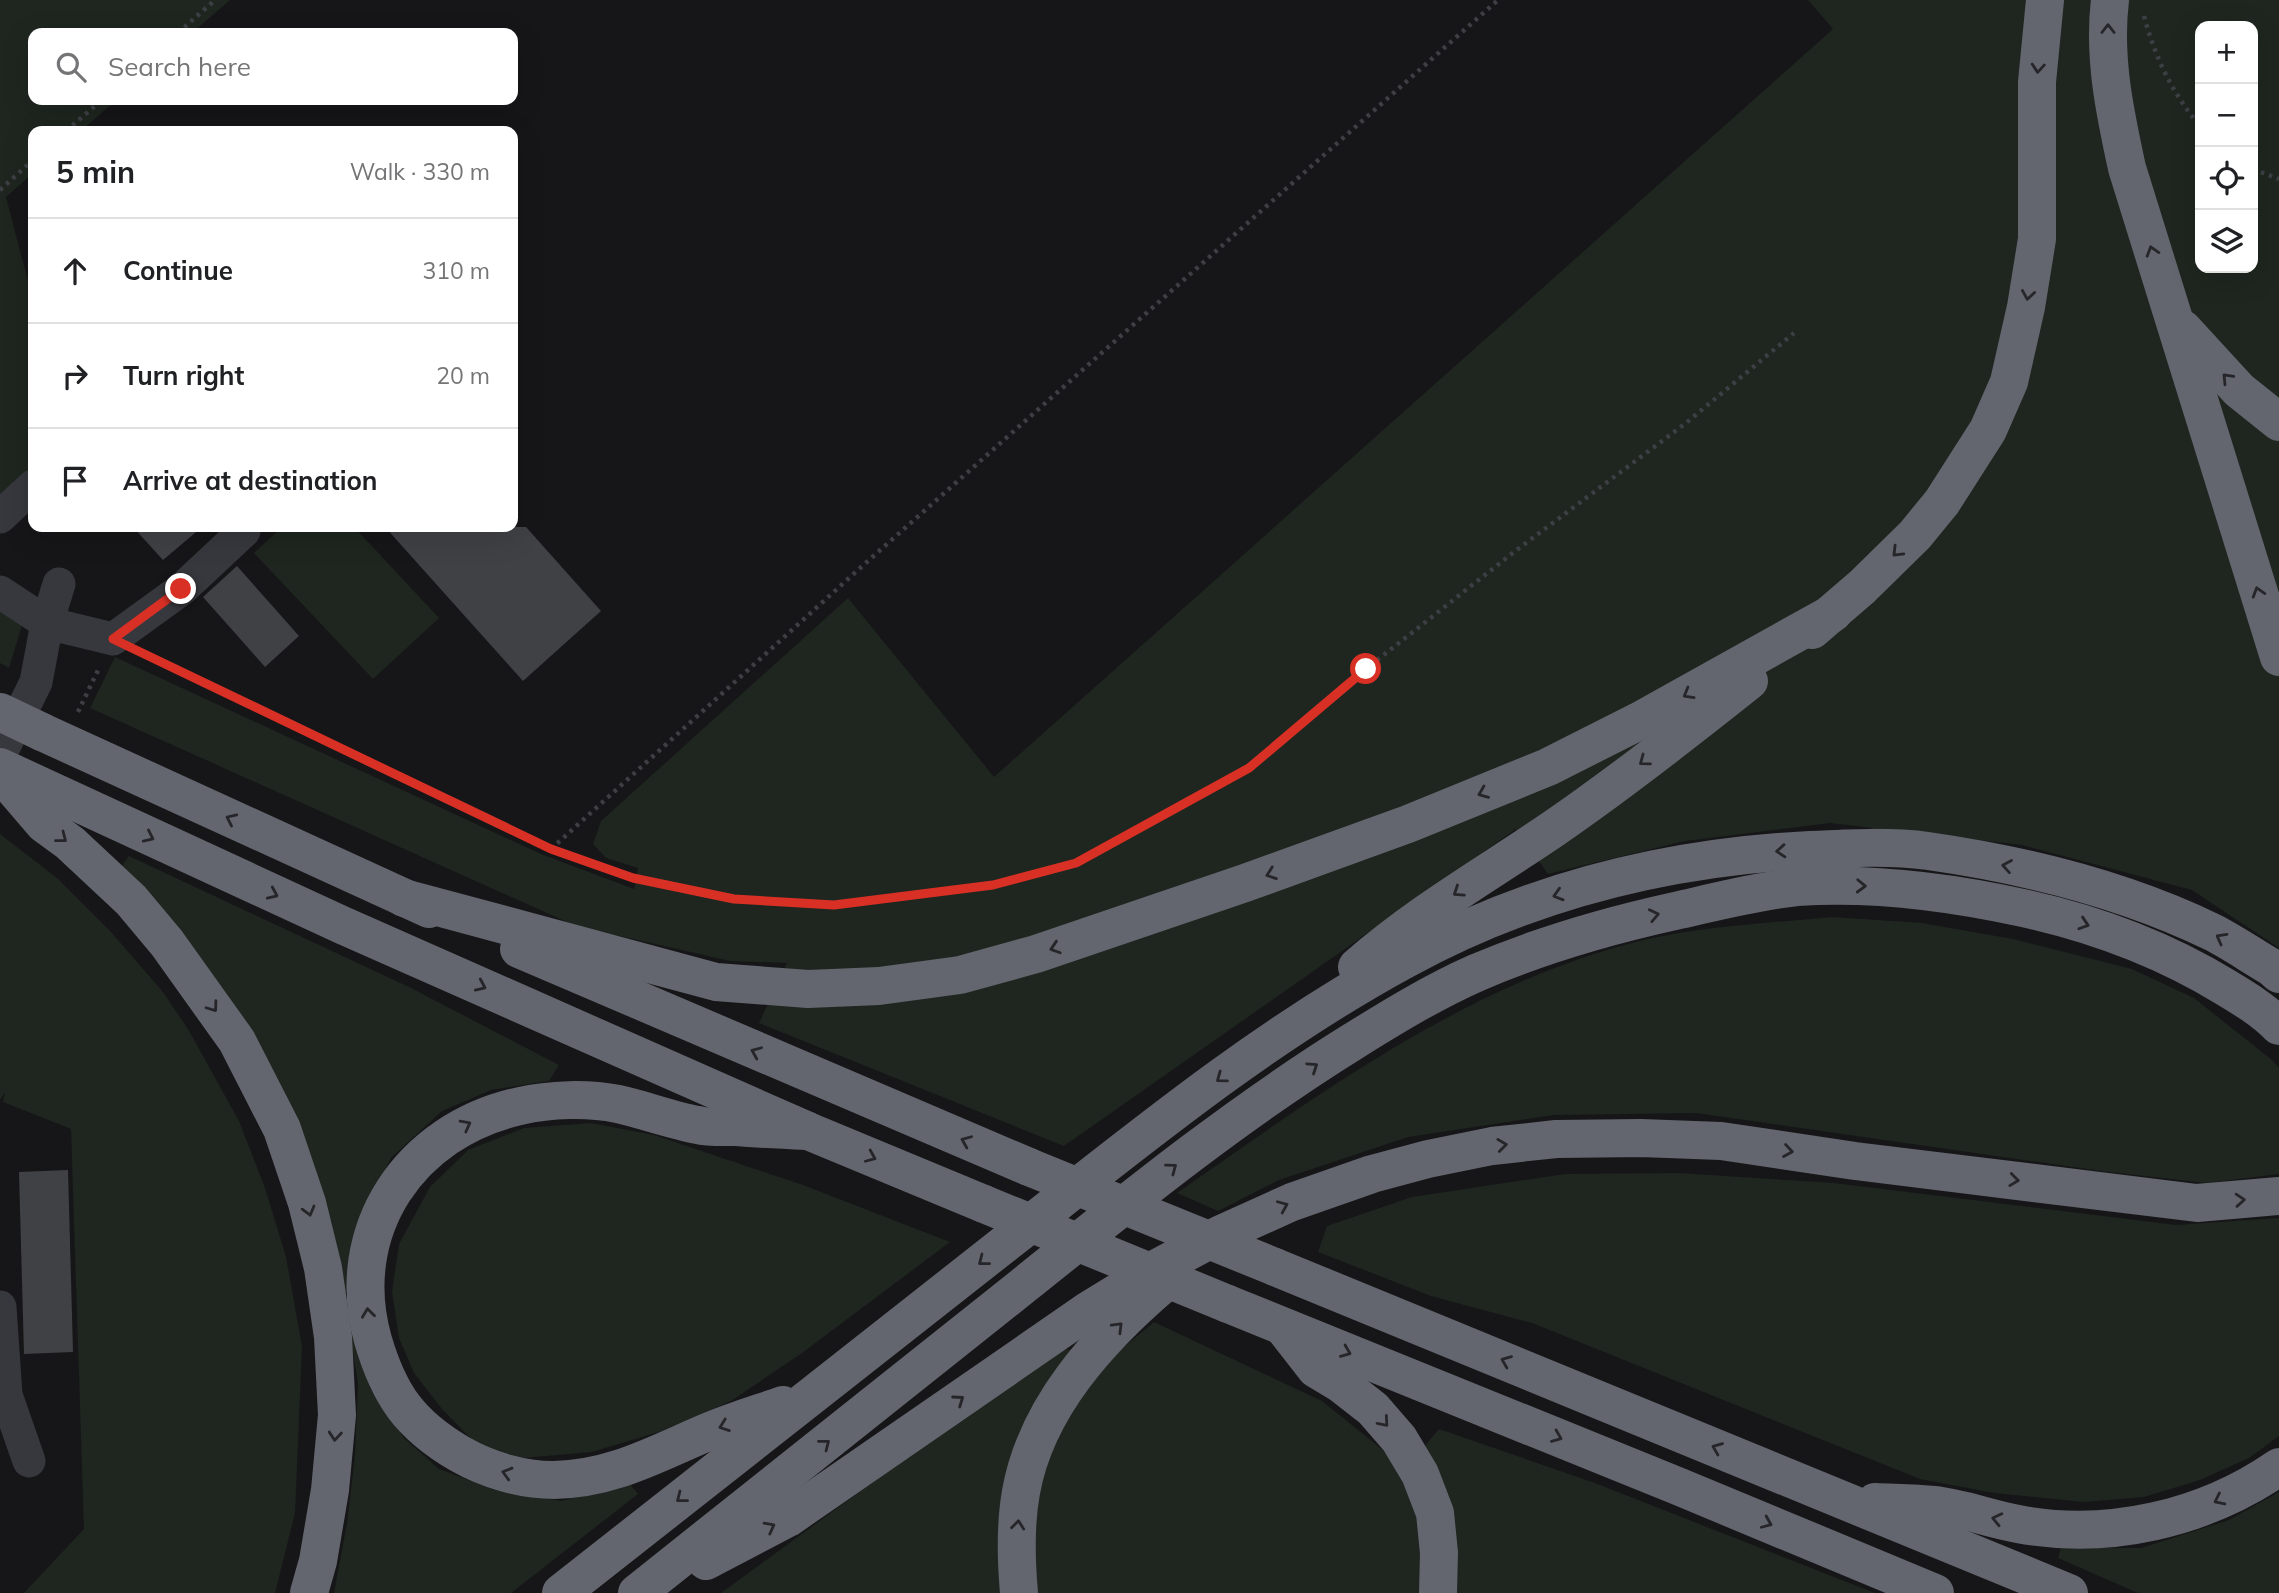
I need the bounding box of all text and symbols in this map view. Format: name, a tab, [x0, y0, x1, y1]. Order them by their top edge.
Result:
map controls	[2195, 21, 2258, 273]
button: +	[2195, 21, 2258, 84]
one-way arrow	[2100, 23, 2116, 34]
search box	[28, 28, 518, 105]
icon: search	[52, 48, 90, 86]
text: Search here	[108, 50, 251, 83]
one-way arrow	[2031, 63, 2046, 74]
button: −	[2195, 84, 2258, 147]
button: locate	[2195, 147, 2258, 210]
text: 5 min	[56, 153, 135, 191]
text: Walk · 330 m	[350, 157, 490, 186]
button: layers	[2195, 210, 2258, 273]
one-way arrow	[2146, 245, 2161, 257]
icon: ahead	[56, 252, 94, 290]
text: Continue	[123, 254, 233, 287]
text: 310 m	[422, 256, 490, 285]
one-way arrow	[2021, 289, 2036, 301]
icon: right	[56, 357, 94, 395]
text: Turn right	[123, 359, 244, 392]
text: 20 m	[436, 361, 490, 390]
one-way arrow	[2223, 373, 2236, 386]
icon: arrive	[56, 462, 94, 500]
text: Arrive at destination	[123, 464, 378, 497]
one-way arrow	[1892, 544, 1905, 557]
route end	[165, 573, 196, 604]
one-way arrow	[2252, 586, 2267, 598]
route start	[1350, 653, 1381, 684]
one-way arrow	[1682, 686, 1695, 699]
one-way arrow	[1640, 753, 1652, 766]
one-way arrow	[1478, 785, 1490, 799]
one-way arrow	[226, 813, 238, 827]
one-way arrow	[142, 828, 154, 842]
one-way arrow	[55, 829, 67, 842]
one-way arrow	[1775, 844, 1786, 859]
one-way arrow	[2001, 859, 2013, 874]
one-way arrow	[1265, 866, 1277, 880]
one-way arrow	[1856, 878, 1866, 894]
one-way arrow	[1453, 884, 1466, 896]
one-way arrow	[266, 886, 279, 900]
one-way arrow	[1553, 886, 1565, 901]
one-way arrow	[1648, 909, 1660, 924]
one-way arrow	[2078, 916, 2090, 930]
one-way arrow	[2216, 933, 2229, 946]
one-way arrow	[1050, 940, 1062, 954]
one-way arrow	[474, 978, 486, 992]
one-way arrow	[205, 999, 217, 1012]
one-way arrow	[751, 1046, 764, 1060]
one-way arrow	[1305, 1063, 1318, 1075]
one-way arrow	[1216, 1069, 1229, 1082]
one-way arrow	[459, 1119, 471, 1133]
one-way arrow	[961, 1135, 973, 1149]
one-way arrow	[1496, 1138, 1508, 1153]
one-way arrow	[1782, 1143, 1794, 1158]
one-way arrow	[864, 1149, 876, 1163]
one-way arrow	[1164, 1164, 1177, 1176]
one-way arrow	[2008, 1173, 2020, 1188]
one-way arrow	[2234, 1193, 2245, 1208]
one-way arrow	[1276, 1200, 1288, 1214]
one-way arrow	[301, 1205, 315, 1217]
one-way arrow	[978, 1253, 990, 1266]
one-way arrow	[360, 1307, 375, 1319]
one-way arrow	[1109, 1322, 1122, 1335]
one-way arrow	[1339, 1343, 1351, 1357]
one-way arrow	[1501, 1356, 1513, 1370]
one-way arrow	[951, 1396, 964, 1408]
one-way arrow	[1376, 1414, 1389, 1427]
one-way arrow	[718, 1418, 730, 1432]
one-way arrow	[1550, 1428, 1562, 1442]
one-way arrow	[328, 1430, 343, 1442]
one-way arrow	[816, 1440, 829, 1452]
one-way arrow	[1711, 1442, 1723, 1456]
one-way arrow	[501, 1466, 513, 1481]
one-way arrow	[676, 1490, 689, 1502]
one-way arrow	[2214, 1492, 2226, 1506]
one-way arrow	[1991, 1513, 2003, 1528]
one-way arrow	[1760, 1515, 1773, 1529]
one-way arrow	[1010, 1519, 1025, 1530]
one-way arrow	[763, 1522, 775, 1535]

